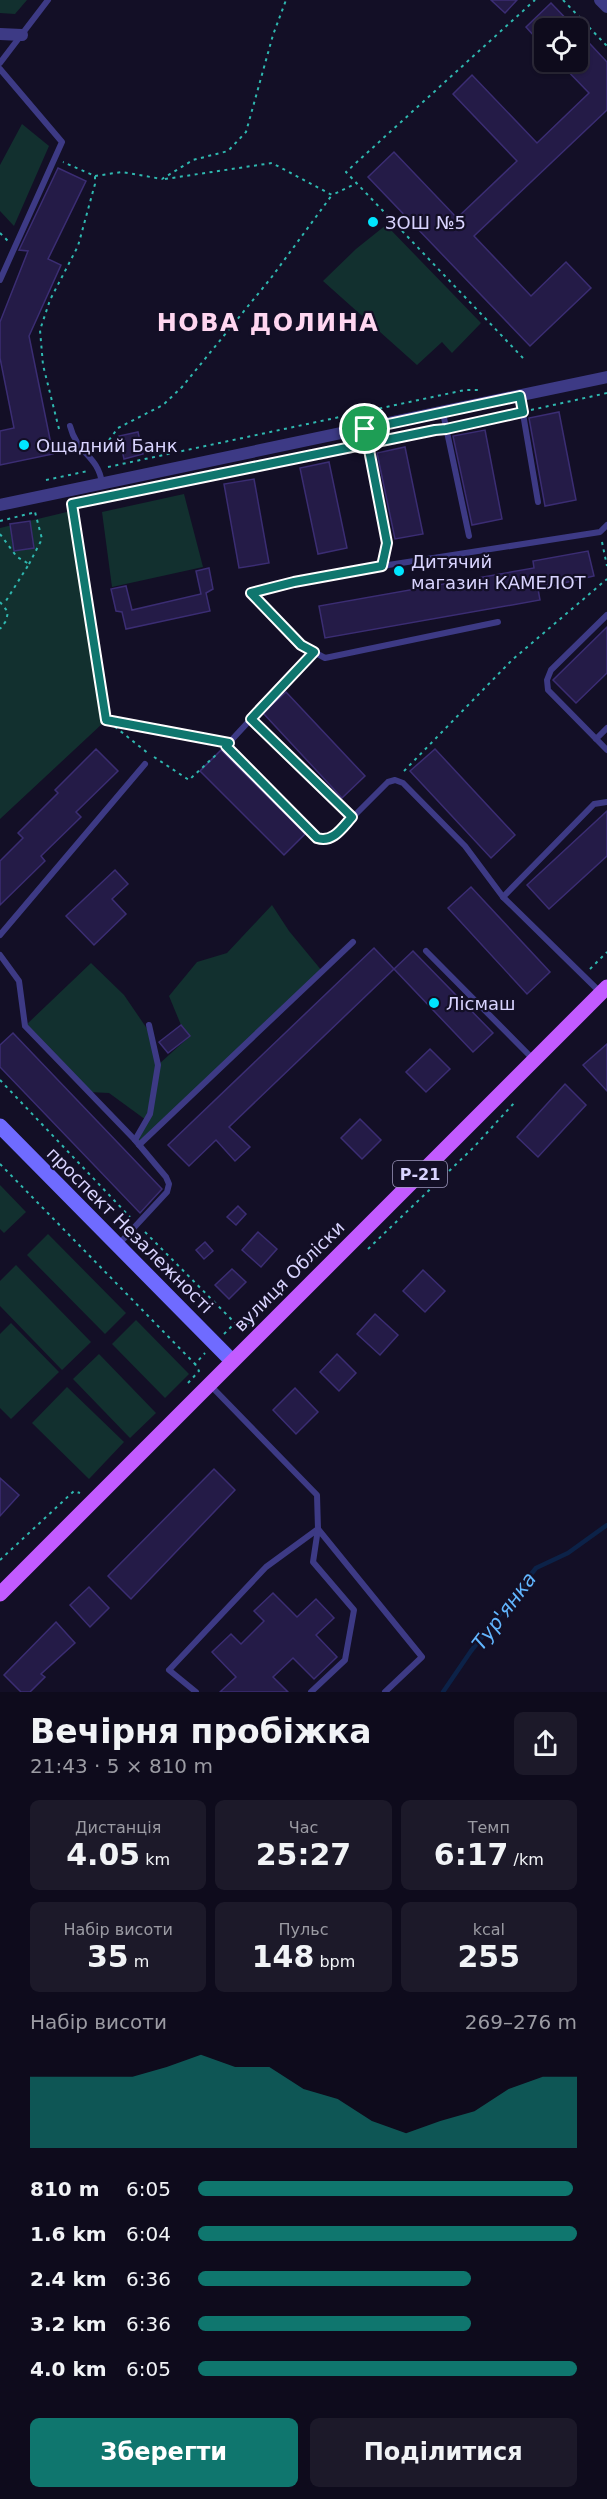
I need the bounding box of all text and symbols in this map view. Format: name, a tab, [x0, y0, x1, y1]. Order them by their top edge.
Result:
map controls	[534, 18, 588, 72]
button: locate	[534, 18, 588, 72]
place label: ЗОШ №5	[385, 212, 466, 233]
marker: ЗОШ №5	[366, 215, 380, 229]
district label: НОВА ДОЛИНА	[157, 309, 379, 337]
pin	[339, 403, 390, 454]
icon: arrive	[348, 412, 381, 445]
place label: Ощадний Банк	[36, 435, 178, 456]
marker: Ощадний Банк	[17, 438, 31, 452]
place label: Дитячий магазин КАМЕЛОТ	[411, 551, 587, 593]
marker: Дитячий магазин КАМЕЛОТ	[392, 564, 406, 578]
place label: Лісмаш	[446, 993, 516, 1014]
marker: Лісмаш	[427, 996, 441, 1010]
street label: проспект Незалежності	[43, 1143, 217, 1317]
road number: Р-21	[393, 1161, 447, 1187]
street label: вулиця Обліски	[229, 1216, 349, 1336]
water label: Тур'янка	[467, 1567, 541, 1655]
text: Вечірня пробіжка	[30, 1712, 372, 1751]
button: share	[514, 1712, 577, 1775]
text: 21:43 · 5 × 810 m	[30, 1754, 213, 1778]
text: Дистанція	[75, 1818, 161, 1837]
text: Час	[289, 1818, 318, 1837]
text: Темп	[468, 1818, 510, 1837]
text: 4.05	[66, 1837, 140, 1872]
text: 25:27	[256, 1837, 351, 1872]
text: 6:17	[434, 1837, 508, 1872]
text: km	[140, 1850, 170, 1869]
text: /km	[508, 1850, 544, 1869]
text: Набір висоти	[63, 1920, 173, 1939]
text: Пульс	[279, 1920, 328, 1939]
text: kcal	[473, 1920, 505, 1939]
text: 35	[87, 1939, 129, 1974]
text: 148	[252, 1939, 314, 1974]
text: 255	[458, 1939, 520, 1974]
text: m	[129, 1952, 149, 1971]
text: bpm	[314, 1952, 355, 1971]
text: Набір висоти	[30, 2010, 167, 2034]
text: 269–276 m	[465, 2010, 577, 2034]
text: 810 m	[30, 2177, 100, 2201]
text: 6:05	[126, 2177, 171, 2201]
text: 1.6 km	[30, 2222, 107, 2246]
text: 6:04	[126, 2222, 171, 2246]
text: 2.4 km	[30, 2267, 107, 2291]
text: 6:36	[126, 2267, 171, 2291]
text: 3.2 km	[30, 2312, 107, 2336]
text: 6:36	[126, 2312, 171, 2336]
text: 4.0 km	[30, 2357, 107, 2381]
text: 6:05	[126, 2357, 171, 2381]
button: Зберегти	[30, 2418, 298, 2487]
button: Поділитися	[310, 2418, 577, 2487]

